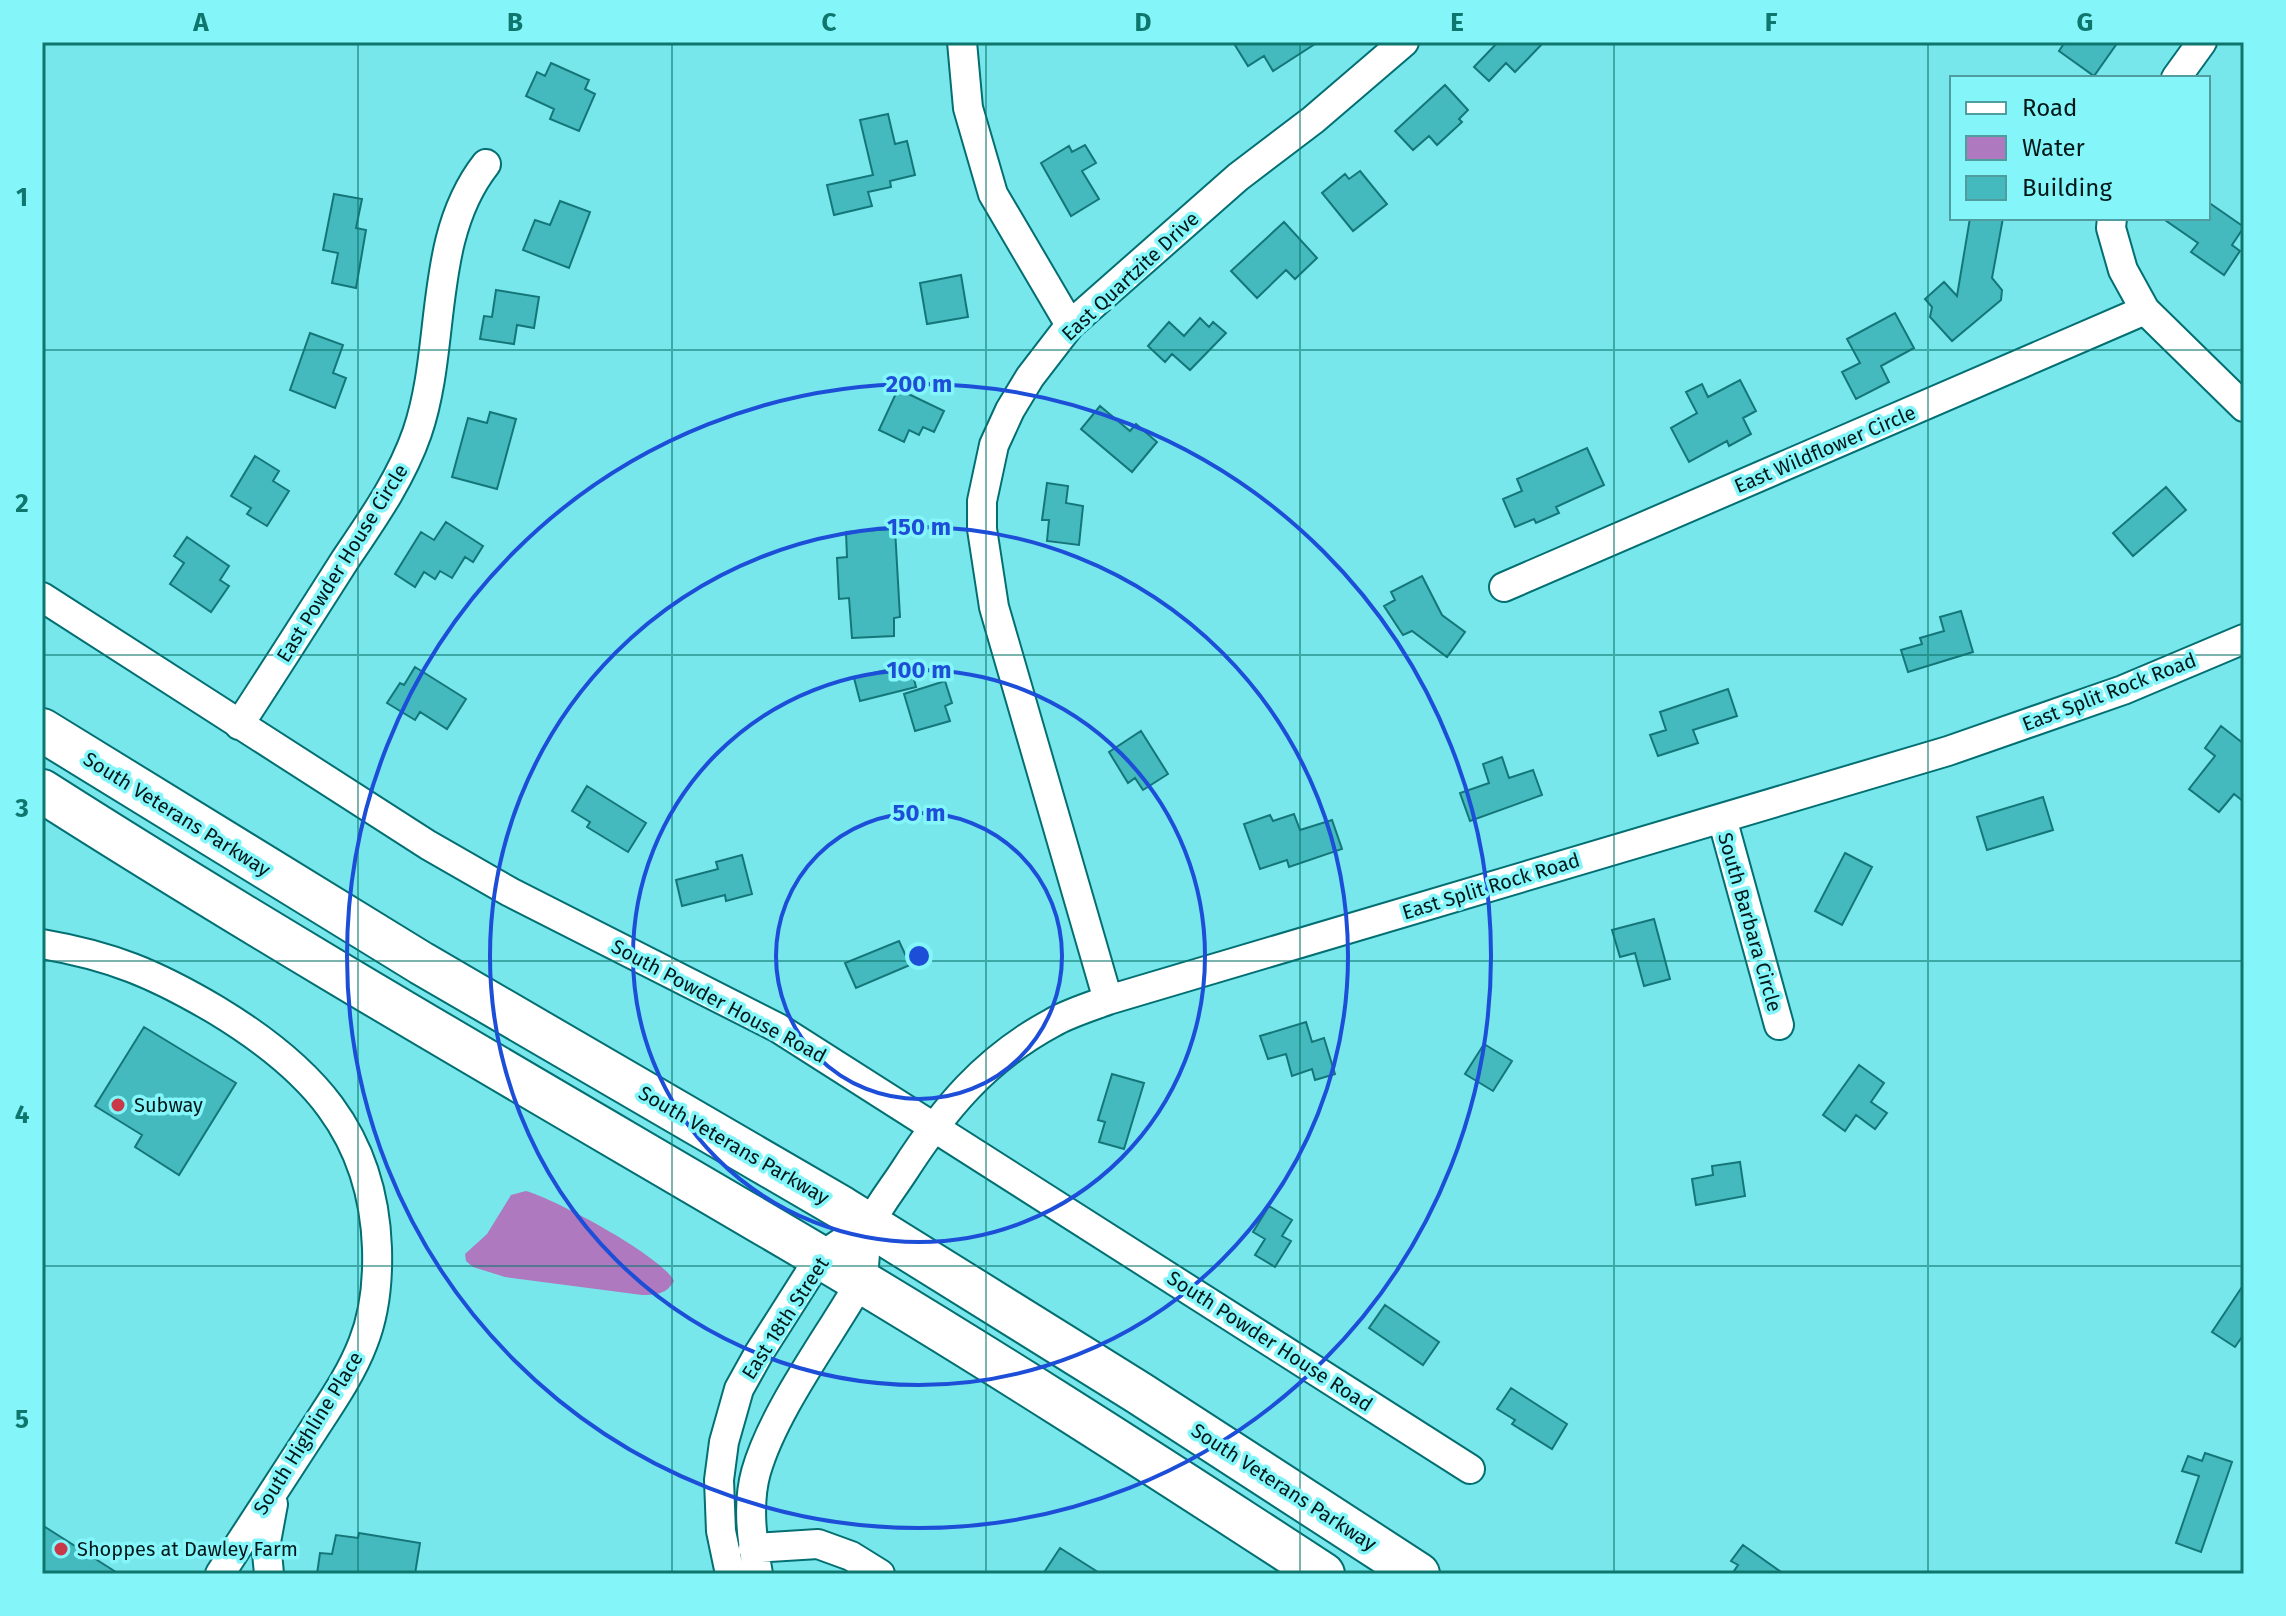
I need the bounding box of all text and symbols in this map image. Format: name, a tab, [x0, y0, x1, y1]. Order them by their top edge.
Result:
text: A	[192, 7, 209, 38]
text: B	[507, 7, 523, 38]
text: C	[822, 7, 837, 38]
text: D	[1135, 7, 1152, 38]
text: E	[1450, 7, 1464, 38]
text: F	[1765, 7, 1778, 38]
text: G	[2077, 7, 2093, 38]
legend	[1950, 76, 2210, 220]
text: Road	[2022, 94, 2077, 122]
text: Water	[2022, 134, 2086, 162]
text: Building	[2022, 174, 2112, 202]
text: 1	[16, 182, 28, 213]
street label: East Quartzite Drive	[1056, 206, 1204, 346]
text: 200 m	[886, 370, 952, 398]
street label: East Wildflower Circle	[1731, 400, 1919, 498]
street label: East Powder House Circle	[271, 460, 413, 666]
text: 2	[15, 488, 29, 519]
text: 150 m	[887, 513, 951, 541]
street label: East Split Rock Road	[2019, 648, 2199, 736]
text: 100 m	[886, 656, 952, 684]
street label: South Veterans Parkway	[79, 747, 275, 881]
text: 3	[14, 793, 29, 824]
text: 50 m	[893, 799, 945, 827]
street label: South Barbara Circle	[1713, 830, 1787, 1014]
street label: East Split Rock Road	[1399, 848, 1583, 924]
street label: South Powder House Road	[607, 934, 831, 1068]
centre of rings	[905, 942, 933, 970]
street label: South Veterans Parkway	[634, 1081, 834, 1209]
place label: Subway	[134, 1093, 203, 1117]
marker: Subway	[109, 1096, 127, 1114]
text: 4	[15, 1099, 30, 1130]
street label: East 18th Street	[736, 1252, 834, 1384]
street label: South Powder House Road	[1163, 1266, 1377, 1416]
street label: South Highline Place	[248, 1347, 368, 1519]
text: 5	[15, 1404, 29, 1435]
street label: South Veterans Parkway	[1187, 1418, 1381, 1556]
place label: Shoppes at Dawley Farm	[77, 1537, 298, 1561]
marker: Shoppes at Dawley Farm	[52, 1540, 70, 1558]

